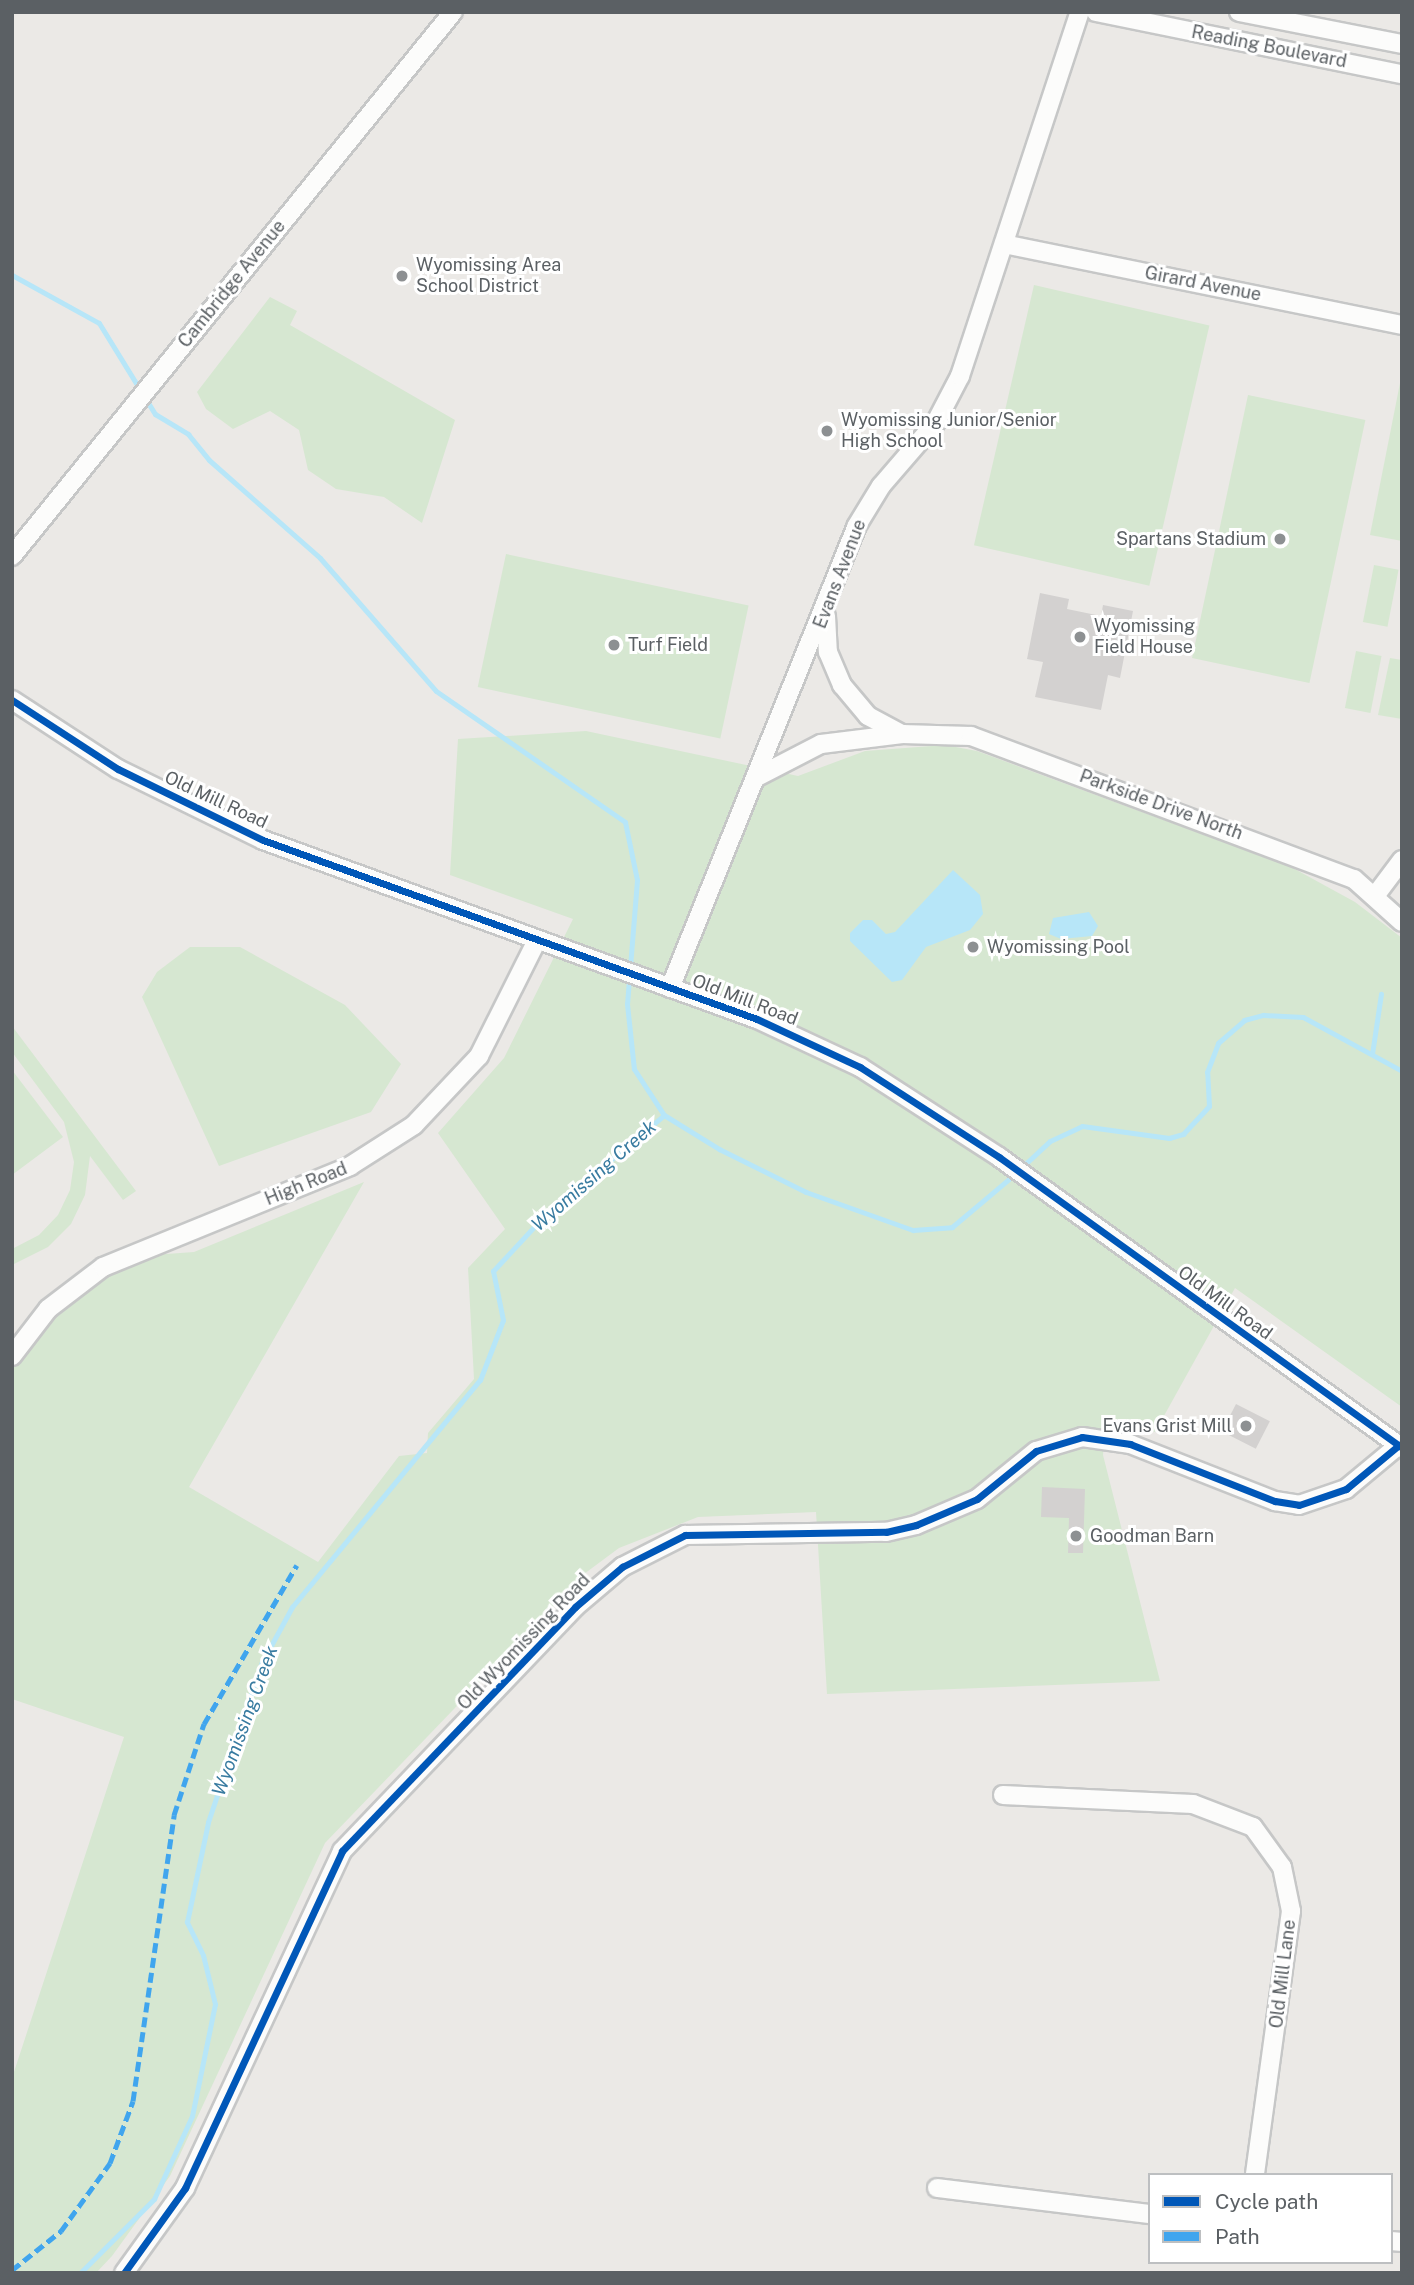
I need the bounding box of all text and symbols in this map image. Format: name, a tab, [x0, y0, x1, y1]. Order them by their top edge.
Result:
street label: Reading Boulevard	[1190, 21, 1348, 73]
street label: Cambridge Avenue	[174, 216, 290, 352]
place label: Wyomissing Area School District	[416, 255, 561, 298]
street label: Girard Avenue	[1143, 262, 1263, 306]
marker: Wyomissing Area School District	[394, 268, 410, 284]
place label: Wyomissing Junior/Senior High School	[841, 410, 1057, 452]
marker: Wyomissing Junior/Senior High School	[819, 423, 835, 439]
street label: Evans Avenue	[809, 516, 871, 632]
place label: Spartans Stadium	[1116, 528, 1266, 550]
marker: Spartans Stadium	[1272, 531, 1288, 547]
place label: Wyomissing Field House	[1094, 616, 1195, 658]
marker: Wyomissing Field House	[1072, 629, 1088, 645]
place label: Turf Field	[628, 634, 708, 656]
marker: Turf Field	[606, 637, 622, 653]
street label: Parkside Drive North	[1076, 765, 1246, 845]
street label: Old Mill Road	[161, 767, 271, 833]
place label: Wyomissing Pool	[987, 936, 1130, 958]
marker: Wyomissing Pool	[965, 939, 981, 955]
street label: Old Mill Road	[689, 970, 801, 1030]
water label: Wyomissing Creek	[527, 1116, 661, 1236]
street label: High Road	[262, 1158, 350, 1210]
street label: Old Mill Road	[1174, 1262, 1276, 1344]
place label: Evans Grist Mill	[1102, 1415, 1232, 1437]
marker: Evans Grist Mill	[1238, 1418, 1254, 1434]
place label: Goodman Barn	[1090, 1525, 1214, 1547]
marker: Goodman Barn	[1068, 1528, 1084, 1544]
street label: Old Wyomissing Road	[453, 1569, 595, 1715]
water label: Wyomissing Creek	[207, 1643, 283, 1799]
street label: Old Mill Lane	[1266, 1918, 1300, 2030]
legend	[1148, 2173, 1393, 2264]
text: Cycle path	[1215, 2189, 1318, 2214]
text: Path	[1215, 2224, 1260, 2249]

